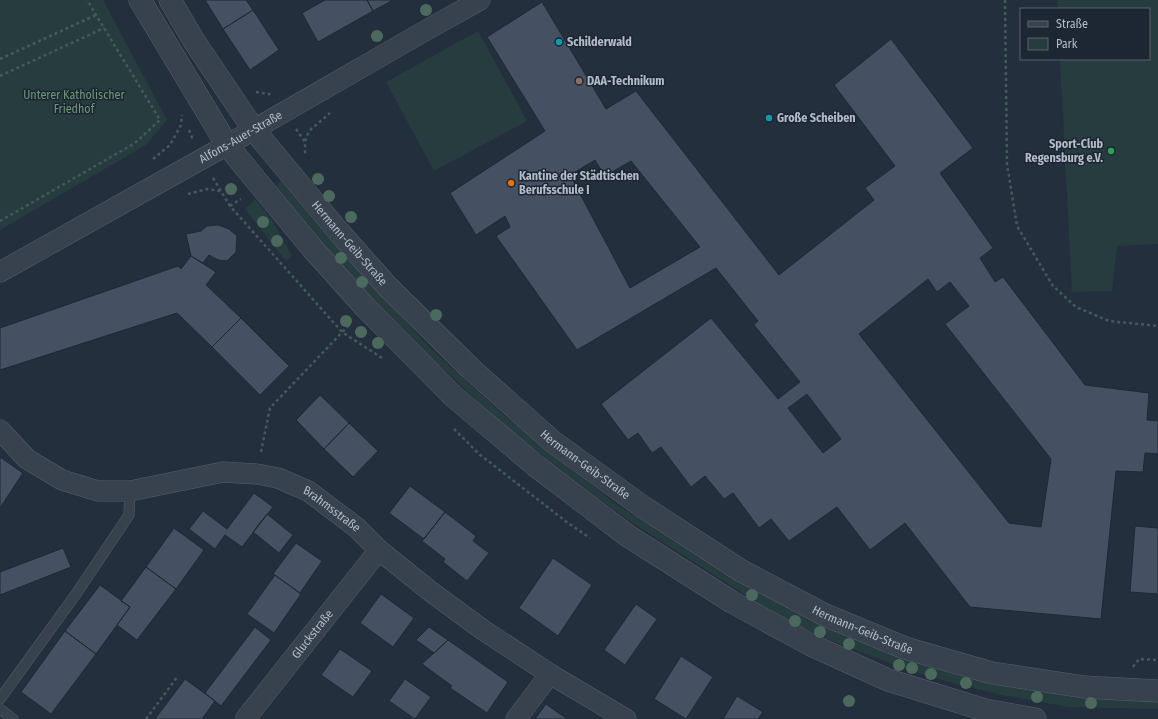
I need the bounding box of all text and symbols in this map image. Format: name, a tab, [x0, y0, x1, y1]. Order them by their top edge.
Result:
legend	[1020, 8, 1150, 60]
text: Straße	[1056, 17, 1088, 31]
place label: Schilderwald	[567, 35, 632, 49]
marker: Schilderwald	[554, 37, 564, 47]
text: Park	[1056, 37, 1078, 51]
place label: DAA-Technikum	[587, 74, 664, 88]
marker: DAA-Technikum	[574, 76, 584, 86]
park label: Unterer Katholischer Friedhof	[23, 88, 126, 116]
street label: Alfons-Auer-Straße	[197, 108, 285, 166]
place label: Große Scheiben	[777, 111, 856, 125]
marker: Große Scheiben	[764, 113, 774, 123]
place label: Sport-Club Regensburg e.V.	[1025, 137, 1103, 165]
marker: Sport-Club Regensburg e.V.	[1106, 146, 1116, 156]
place label: Kantine der Städtischen Berufsschule I	[519, 169, 639, 197]
marker: Kantine der Städtischen Berufsschule I	[506, 178, 516, 188]
street label: Hermann-Geib-Straße	[309, 198, 390, 288]
street label: Hermann-Geib-Straße	[537, 427, 633, 502]
street label: Brahmsstraße	[301, 483, 364, 535]
street label: Hermann-Geib-Straße	[810, 603, 914, 657]
street label: Gluckstraße	[289, 607, 336, 661]

